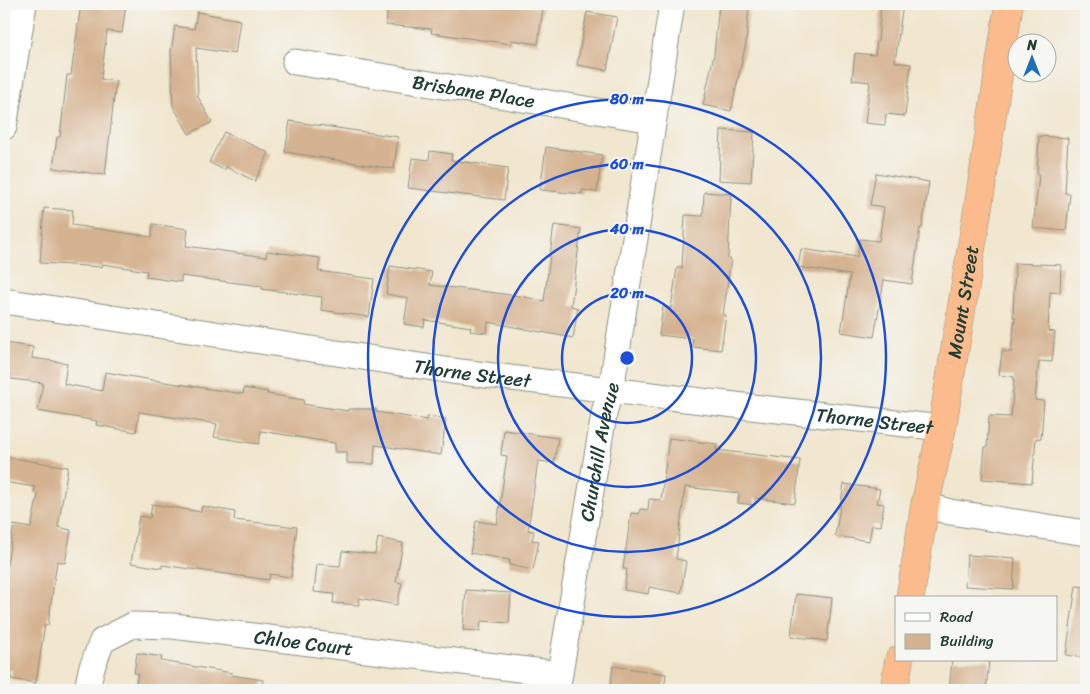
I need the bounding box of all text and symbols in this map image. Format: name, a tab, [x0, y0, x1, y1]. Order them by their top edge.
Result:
north arrow	[1008, 32, 1058, 82]
text: N	[1026, 33, 1037, 58]
street label: Brisbane Place	[410, 65, 538, 117]
text: 80 m	[609, 86, 644, 112]
text: 60 m	[609, 151, 644, 177]
text: 40 m	[609, 216, 645, 242]
street label: Mount Street	[937, 243, 988, 361]
text: 20 m	[609, 280, 644, 306]
street label: Thorne Street	[412, 349, 534, 397]
centre of rings	[618, 349, 636, 367]
street label: Churchill Avenue	[570, 380, 629, 524]
street label: Thorne Street	[814, 398, 936, 444]
legend	[895, 596, 1058, 662]
text: Road	[940, 604, 973, 630]
street label: Chloe Court	[252, 620, 355, 665]
text: Building	[940, 628, 994, 654]

